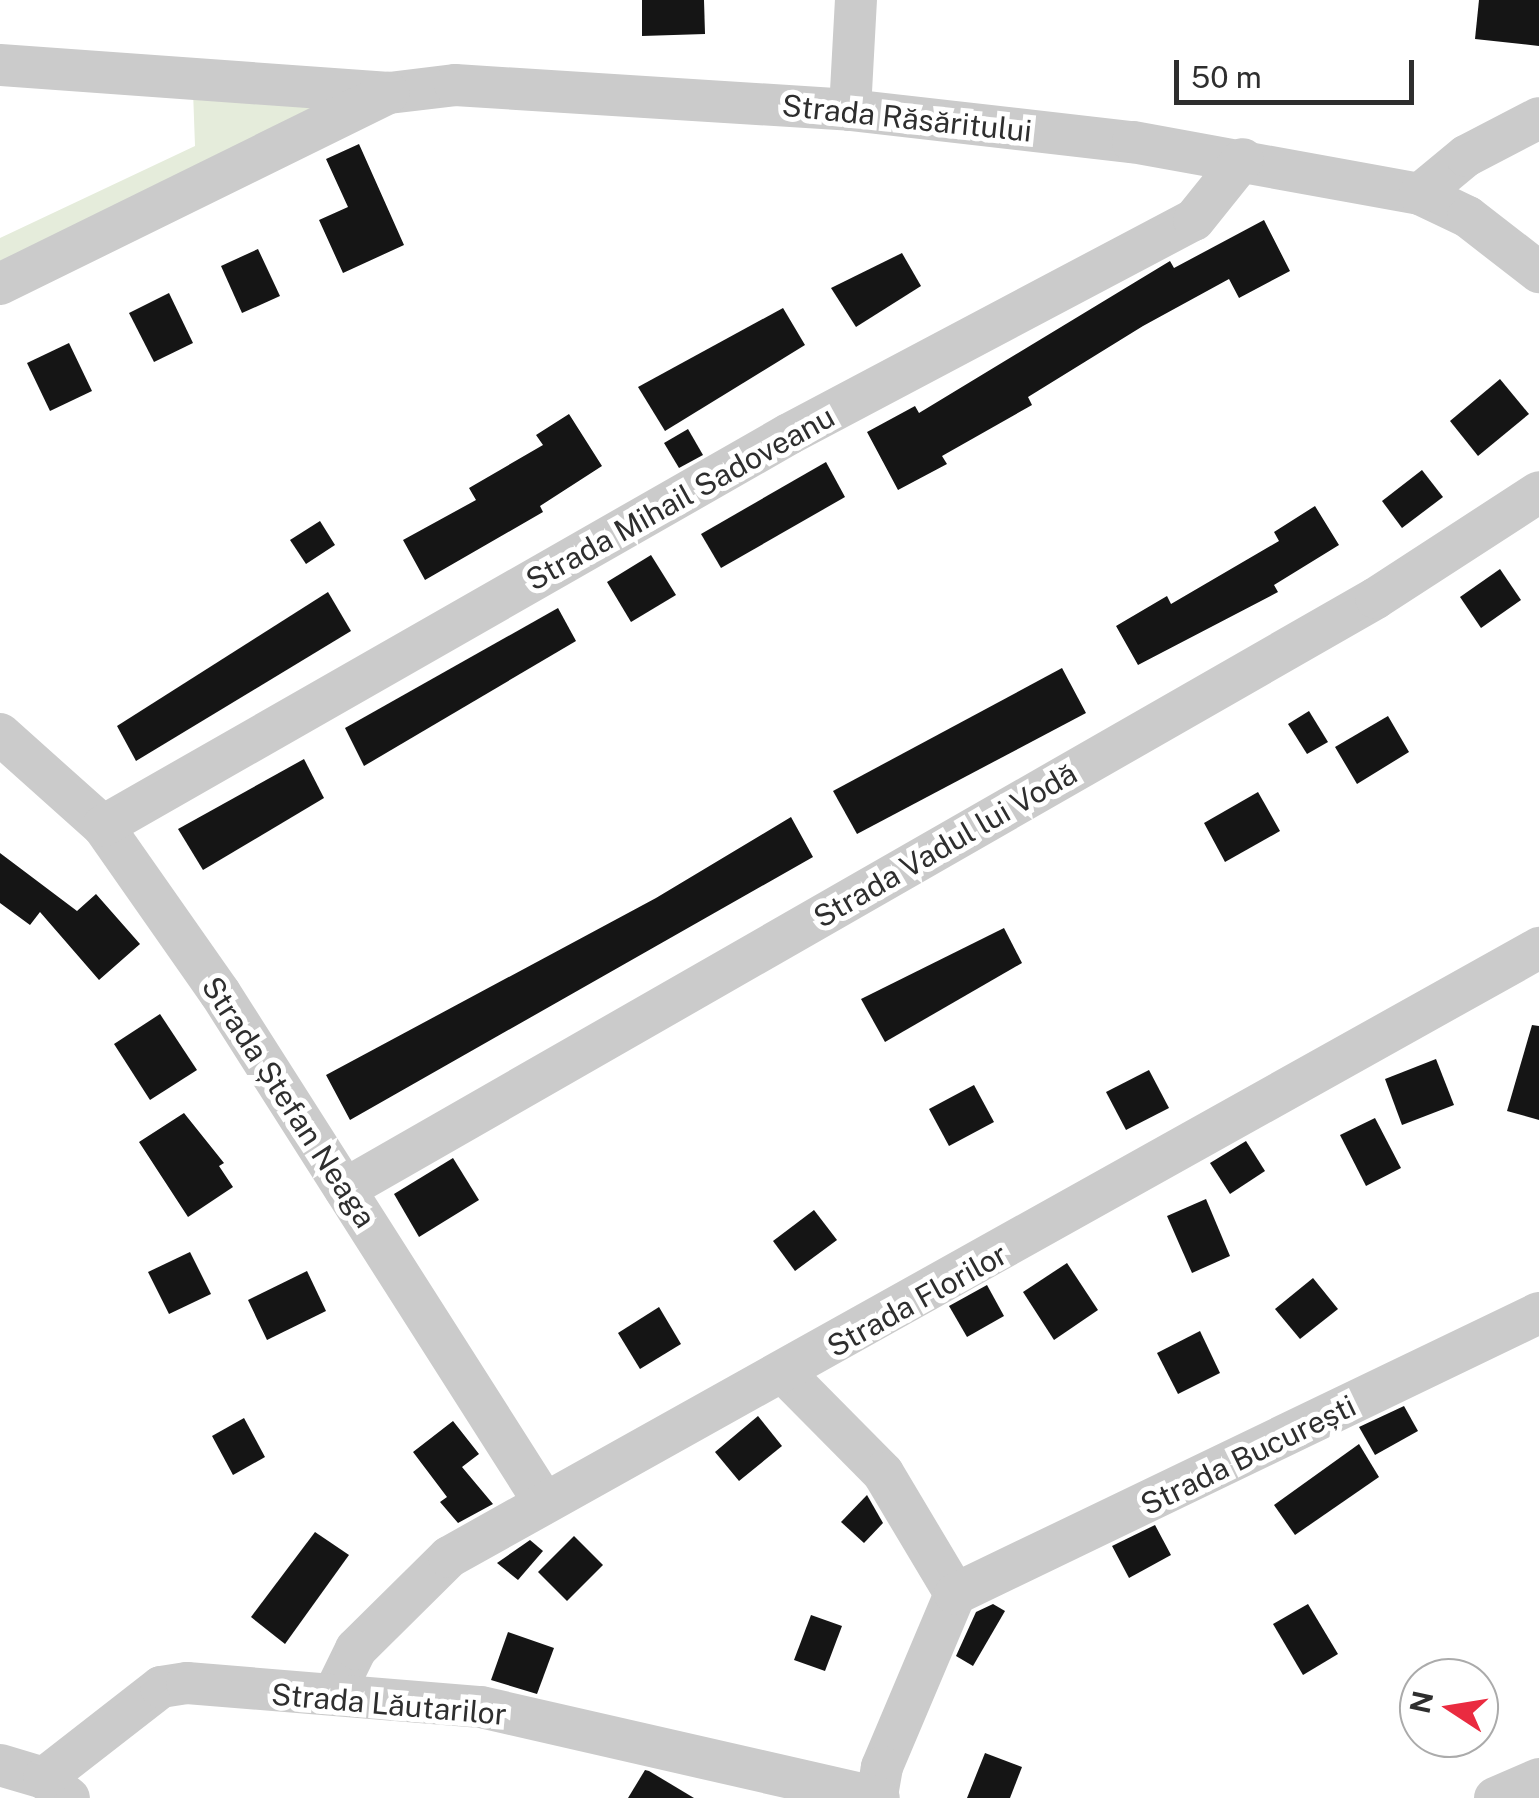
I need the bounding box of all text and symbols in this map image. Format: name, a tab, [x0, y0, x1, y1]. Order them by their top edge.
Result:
scale bar	[1179, 40, 1419, 102]
text: 50 m	[1191, 59, 1262, 95]
street label: Strada Răsăritului	[780, 87, 1034, 149]
street label: Strada Mihail Sadoveanu	[520, 398, 840, 598]
street label: Strada Vadul lui Vodă	[806, 755, 1084, 935]
street label: Strada Ștefan Neaga	[194, 970, 384, 1234]
street label: Strada Florilor	[821, 1236, 1013, 1364]
street label: Strada București	[1135, 1387, 1361, 1523]
north arrow	[1399, 1658, 1499, 1758]
street label: Strada Lăutarilor	[270, 1676, 508, 1732]
text: N	[1403, 1688, 1440, 1716]

